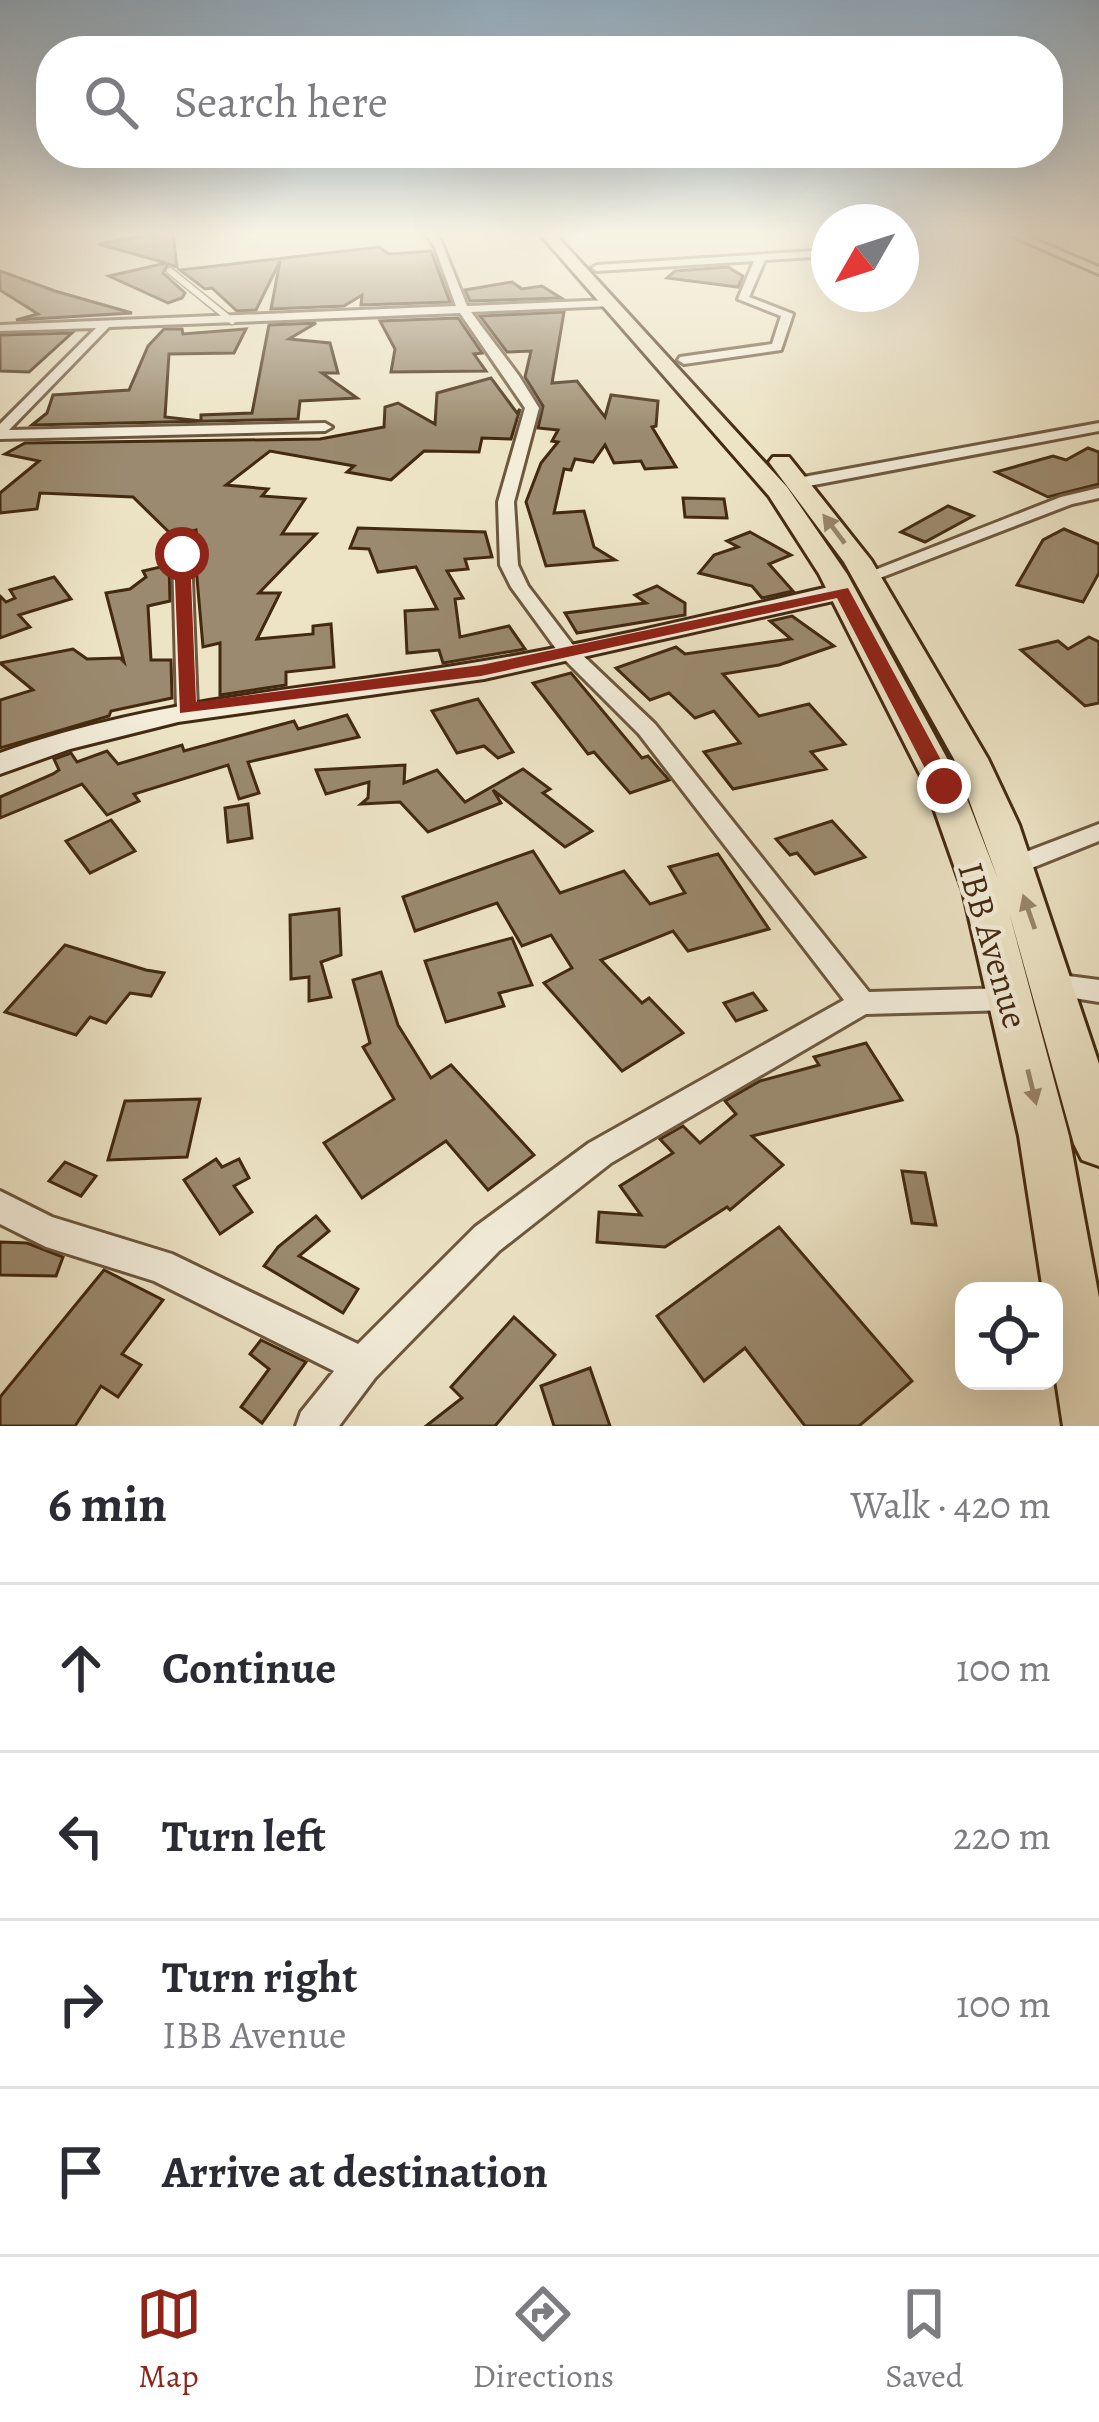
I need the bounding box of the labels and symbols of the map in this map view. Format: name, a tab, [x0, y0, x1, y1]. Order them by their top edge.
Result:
north arrow	[811, 204, 919, 312]
one-way arrow	[822, 513, 846, 545]
route start	[155, 527, 209, 581]
route end	[917, 759, 971, 813]
street label: IBB Avenue	[946, 857, 1041, 1034]
one-way arrow	[1019, 894, 1037, 930]
one-way arrow	[1023, 1069, 1042, 1106]

